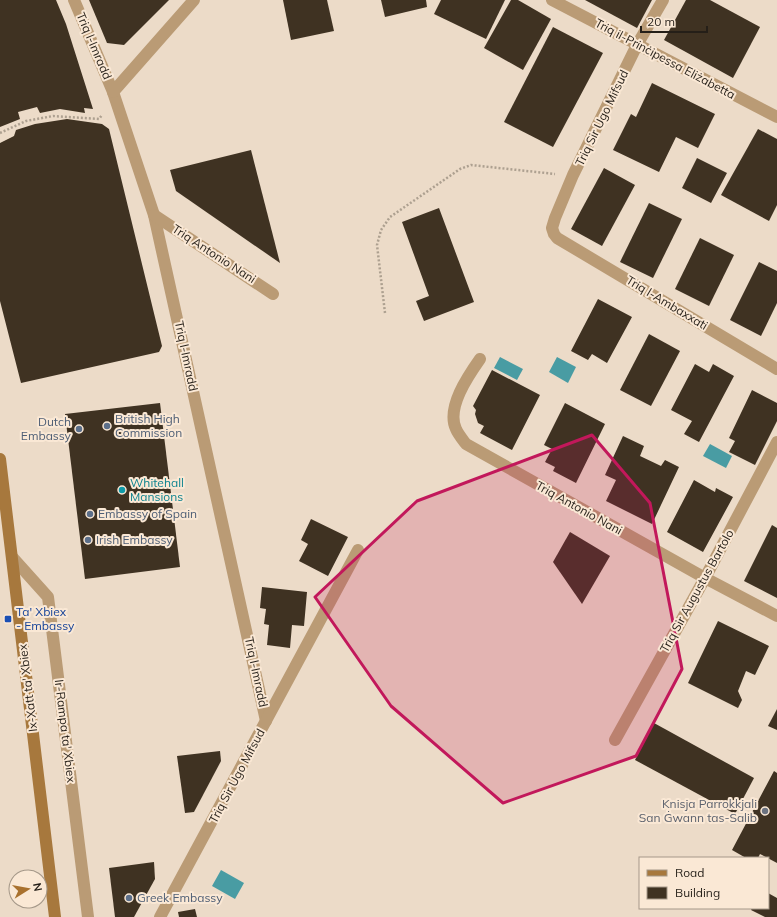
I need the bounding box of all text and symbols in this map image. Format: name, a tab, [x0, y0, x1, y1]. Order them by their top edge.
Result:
scale bar	[641, 8, 707, 34]
street label: Triq l-Imradd	[74, 10, 115, 82]
text: 20 m	[647, 14, 675, 29]
street label: Triq il-Prinċipessa Eliżabetta	[593, 15, 738, 102]
street label: Triq Sir Ugo Mifsud	[572, 67, 631, 168]
street label: Triq Antonio Nani	[170, 221, 259, 286]
street label: Triq l-Ambaxxati	[624, 272, 711, 333]
street label: Triq l-Imradd	[172, 319, 201, 392]
place label: British High Commission	[115, 411, 182, 440]
place label: Dutch Embassy	[21, 414, 72, 443]
marker: British High Commission	[102, 421, 112, 431]
marker: Dutch Embassy	[74, 424, 84, 434]
place label: Whitehall Mansions	[130, 475, 184, 504]
street label: Triq Antonio Nani	[533, 478, 625, 538]
marker: Whitehall Mansions	[117, 485, 127, 495]
place label: Embassy of Spain	[98, 506, 197, 521]
marker: Embassy of Spain	[85, 509, 95, 519]
street label: Triq Sir Augustus Bartolo	[656, 526, 737, 655]
place label: Irish Embassy	[96, 532, 173, 547]
marker: Irish Embassy	[83, 535, 93, 545]
place label: Ta' Xbiex - Embassy	[16, 604, 75, 633]
marker: Ta' Xbiex - Embassy	[3, 614, 13, 624]
street label: Triq l-Imradd	[242, 635, 271, 708]
street label: Ix-Xatt ta' Xbiex	[15, 643, 40, 733]
street label: Ir-Rampa ta' Xbiex	[52, 678, 79, 784]
street label: Triq Sir Ugo Mifsud	[205, 726, 268, 826]
place label: Knisja Parrokkjali San Ġwann tas-Salib	[639, 796, 757, 825]
marker: Knisja Parrokkjali San Ġwann tas-Salib	[760, 806, 770, 816]
legend	[639, 857, 769, 909]
text: Road	[675, 865, 704, 880]
north arrow	[8, 869, 48, 909]
text: N	[30, 882, 45, 893]
text: Building	[675, 885, 720, 900]
place label: Greek Embassy	[137, 890, 223, 905]
marker: Greek Embassy	[124, 893, 134, 903]

